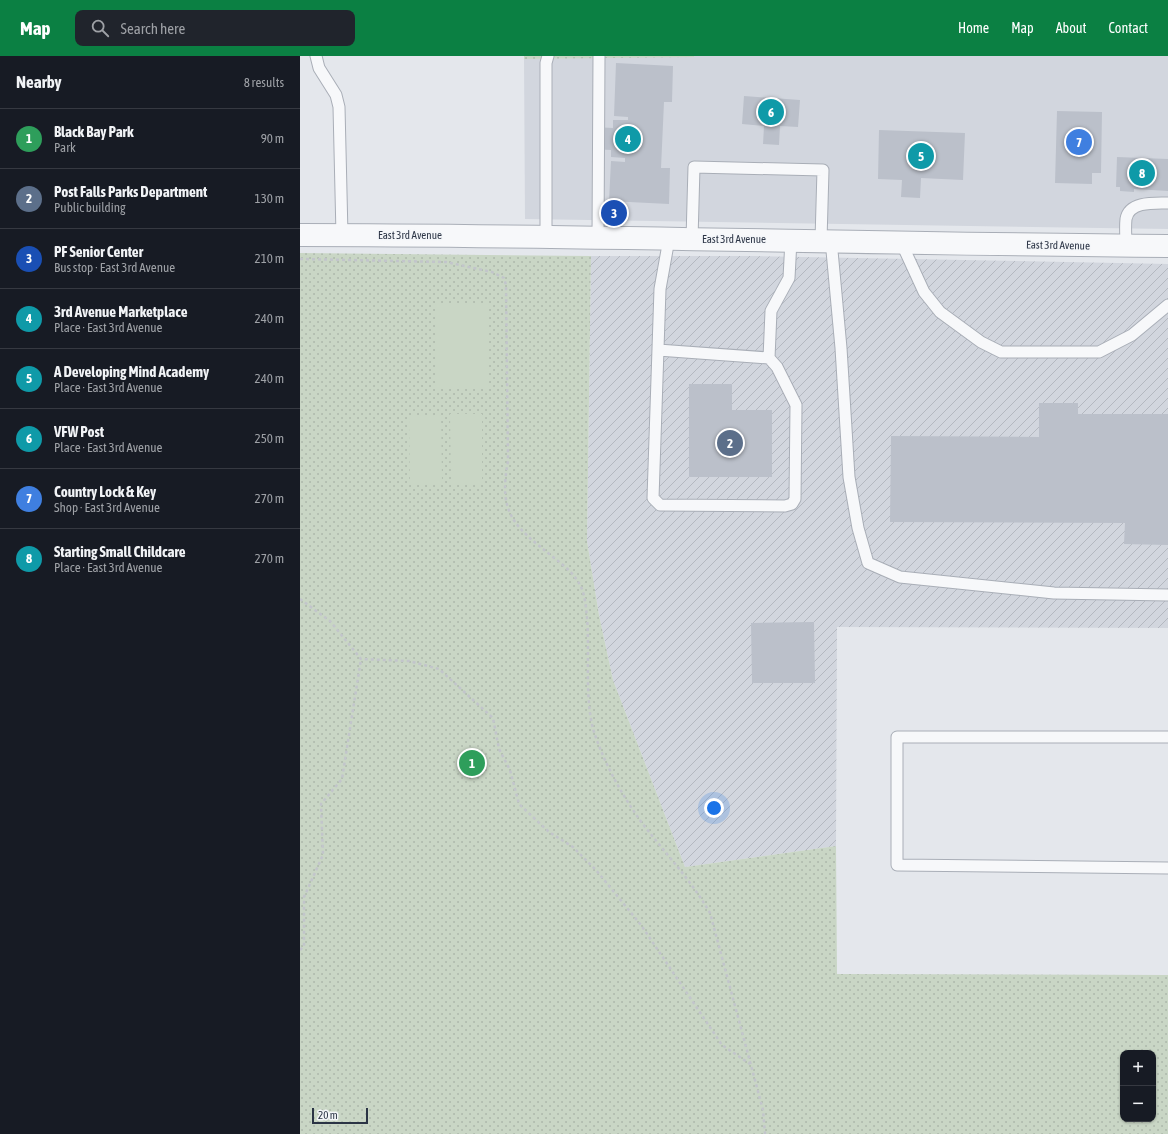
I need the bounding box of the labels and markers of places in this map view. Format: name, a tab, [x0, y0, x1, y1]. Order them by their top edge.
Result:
pin: 6	[758, 97, 784, 127]
pin: 4	[615, 124, 641, 154]
pin: 7	[1066, 127, 1092, 157]
pin: 5	[908, 141, 934, 171]
pin: 8	[1129, 158, 1155, 188]
pin: 3	[601, 198, 627, 228]
pin: 2	[717, 428, 743, 458]
pin: 1	[459, 748, 485, 778]

